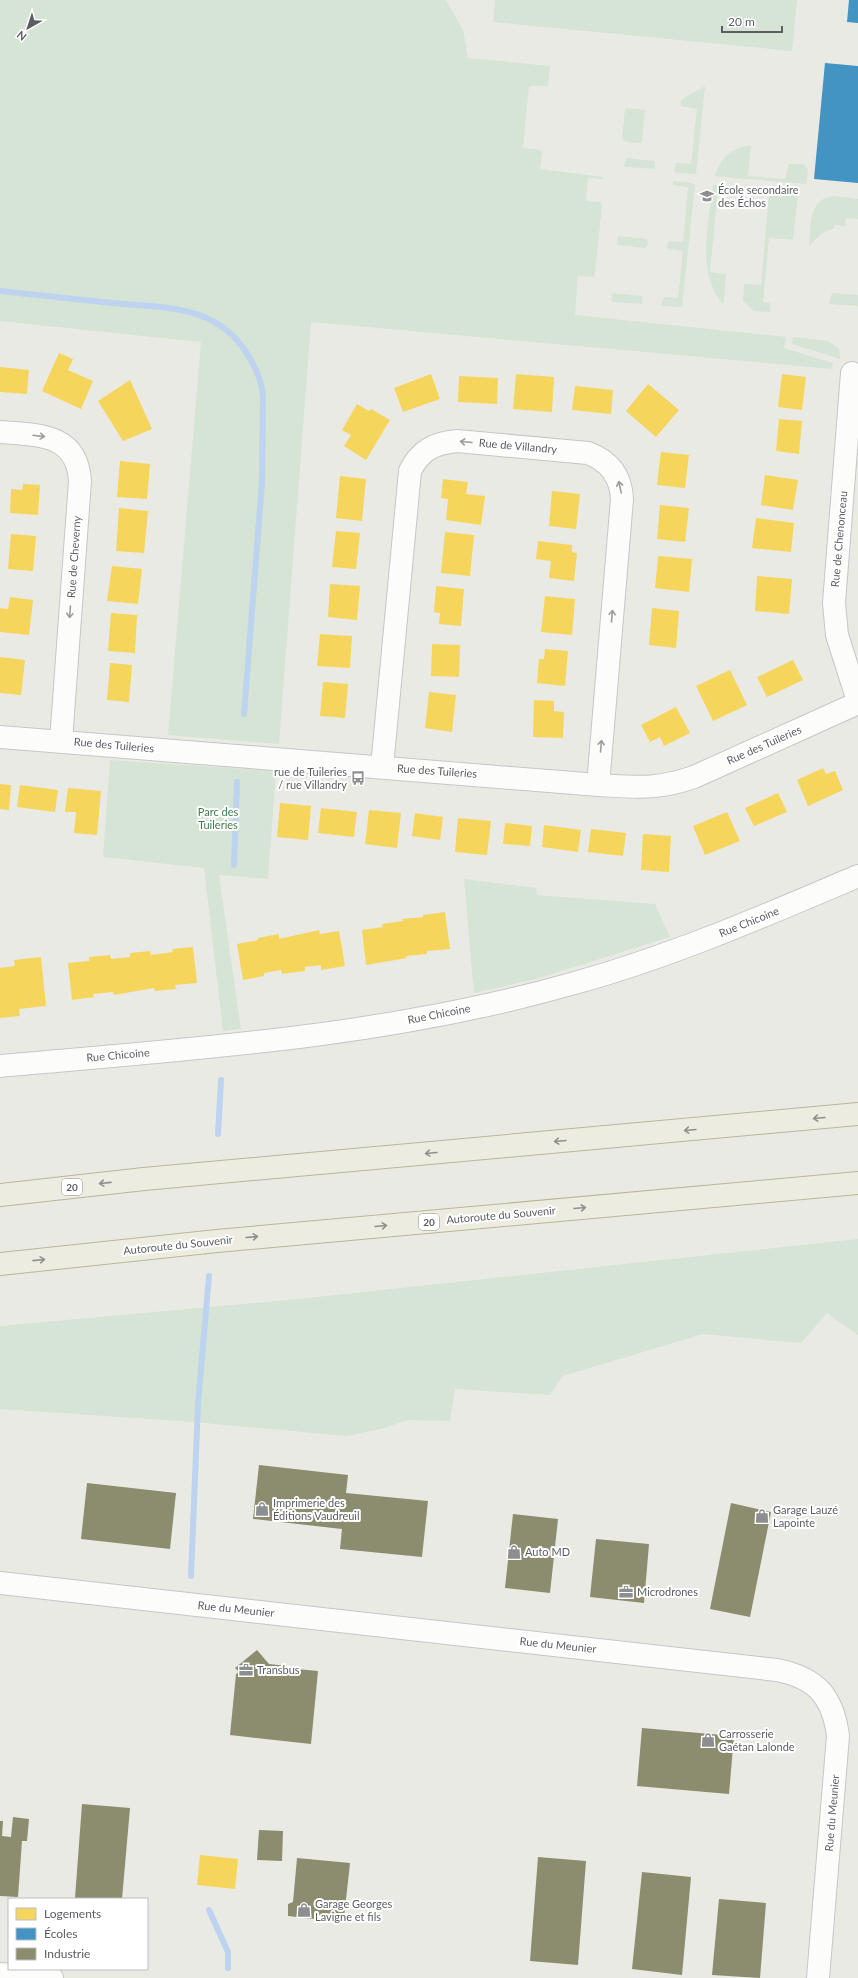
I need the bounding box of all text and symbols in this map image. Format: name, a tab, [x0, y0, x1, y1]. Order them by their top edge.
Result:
north arrow	[8, 8, 48, 48]
scale bar	[722, 8, 782, 34]
text: 20 m	[728, 14, 755, 29]
text: N	[14, 28, 29, 44]
place label: École secondaire des Échos	[718, 183, 799, 209]
school or university icon: École secondaire des Échos	[699, 188, 715, 204]
one-way arrow	[32, 432, 45, 440]
street label: Rue de Villandry	[478, 436, 558, 455]
one-way arrow	[460, 438, 473, 445]
one-way arrow	[616, 481, 624, 494]
street label: Rue de Chenonceau	[828, 490, 849, 588]
street label: Rue de Cheverny	[64, 515, 83, 599]
one-way arrow	[67, 605, 74, 618]
one-way arrow	[608, 610, 615, 623]
street label: Rue des Tuileries	[724, 722, 803, 767]
street label: Rue des Tuileries	[73, 735, 155, 754]
one-way arrow	[597, 740, 605, 753]
street label: Rue des Tuileries	[396, 761, 478, 780]
place label: rue de Tuileries / rue Villandry	[274, 765, 347, 791]
bus stop icon: rue de Tuileries / rue Villandry	[350, 770, 366, 786]
park label: Parc des Tuileries	[198, 805, 238, 831]
street label: Rue Chicoine	[717, 904, 781, 939]
street label: Rue Chicoine	[406, 1001, 472, 1026]
street label: Rue Chicoine	[86, 1045, 150, 1064]
one-way arrow	[813, 1114, 826, 1121]
one-way arrow	[684, 1126, 697, 1133]
one-way arrow	[554, 1138, 567, 1145]
one-way arrow	[425, 1149, 438, 1157]
road number: 20	[62, 1179, 82, 1195]
one-way arrow	[99, 1180, 112, 1187]
street label: Autoroute du Souvenir	[446, 1203, 556, 1226]
one-way arrow	[573, 1204, 586, 1212]
road number: 20	[419, 1214, 439, 1230]
one-way arrow	[374, 1222, 387, 1230]
street label: Autoroute du Souvenir	[123, 1232, 233, 1257]
one-way arrow	[245, 1234, 258, 1241]
one-way arrow	[32, 1256, 45, 1263]
place label: Imprimerie des Éditions Vaudreuil	[273, 1496, 360, 1522]
shop icon: Imprimerie des Éditions Vaudreuil	[254, 1501, 270, 1517]
place label: Garage Lauzé Lapointe	[773, 1503, 838, 1529]
shop icon: Garage Lauzé Lapointe	[754, 1508, 770, 1524]
shop icon: Auto MD	[506, 1544, 522, 1560]
place label: Auto MD	[525, 1545, 570, 1558]
office icon: Microdrones	[618, 1584, 634, 1600]
place label: Microdrones	[637, 1585, 698, 1598]
street label: Rue du Meunier	[197, 1598, 275, 1619]
street label: Rue du Meunier	[519, 1634, 597, 1655]
office icon: Transbus	[238, 1662, 254, 1678]
place label: Transbus	[257, 1663, 300, 1676]
place label: Carrosserie Gaétan Lalonde	[719, 1727, 795, 1753]
shop icon: Carrosserie Gaétan Lalonde	[700, 1732, 716, 1748]
street label: Rue du Meunier	[822, 1774, 841, 1852]
place label: Garage Georges Lavigne et fils	[315, 1897, 392, 1923]
legend	[8, 1898, 148, 1970]
shop icon: Garage Georges Lavigne et fils	[296, 1902, 312, 1918]
text: Logements	[44, 1906, 101, 1921]
text: Écoles	[44, 1926, 77, 1941]
text: Industrie	[44, 1946, 90, 1961]

